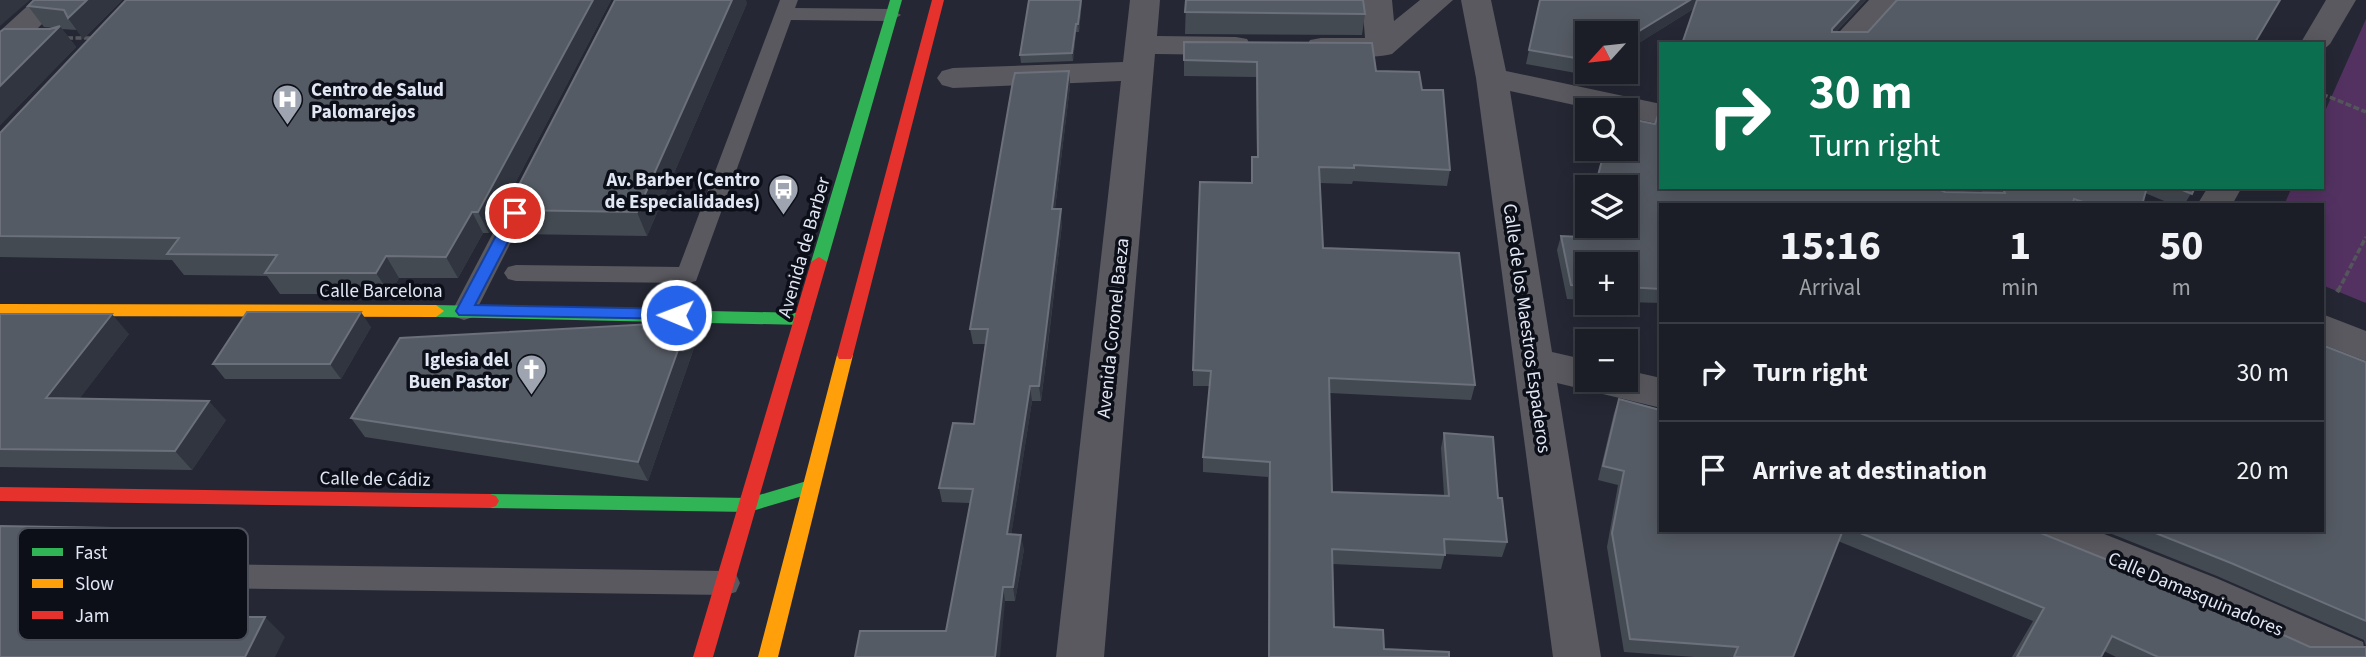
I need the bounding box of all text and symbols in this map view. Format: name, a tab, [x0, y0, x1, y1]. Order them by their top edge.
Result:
north arrow	[1575, 21, 1638, 84]
map controls	[1575, 21, 1638, 392]
text: 30 m	[1809, 58, 1913, 128]
icon: right	[1694, 70, 1785, 161]
place label: Centro de Salud Palomarejos	[311, 77, 444, 126]
hospital icon: Centro de Salud Palomarejos	[271, 83, 305, 127]
button: search	[1575, 98, 1638, 161]
text: Turn right	[1809, 123, 1940, 169]
place label: Av. Barber (Centro de Especialidades)	[605, 167, 760, 216]
bus stop icon: Av. Barber (Centro de Especialidades)	[766, 173, 800, 217]
street label: Avenida de Barber	[771, 174, 838, 321]
button: layers	[1575, 175, 1638, 238]
pin	[485, 183, 545, 243]
icon: arrive	[496, 194, 534, 232]
street label: Calle de los Maestros Espaderos	[1496, 202, 1557, 455]
text: 15:16	[1780, 216, 1881, 276]
text: 1	[2009, 216, 2031, 276]
text: 50	[2159, 216, 2203, 276]
street label: Avenida Coronel Baeza	[1091, 237, 1136, 420]
button: +	[1575, 252, 1638, 315]
text: Arrival	[1799, 271, 1861, 304]
text: min	[2001, 271, 2039, 304]
text: m	[2172, 271, 2191, 304]
street label: Calle Barcelona	[319, 278, 443, 305]
position arrow	[639, 278, 713, 352]
button: −	[1575, 329, 1638, 392]
place label: Iglesia del Buen Pastor	[408, 347, 510, 396]
church icon: Iglesia del Buen Pastor	[515, 353, 549, 397]
icon: right	[1694, 353, 1732, 391]
text: Turn right	[1753, 354, 1868, 391]
text: 30 m	[2236, 354, 2289, 391]
icon: arrive	[1694, 451, 1732, 489]
text: Arrive at destination	[1753, 452, 1987, 489]
text: 20 m	[2236, 452, 2289, 489]
street label: Calle de Cádiz	[319, 465, 431, 494]
legend	[18, 528, 248, 640]
text: Fast	[75, 540, 108, 567]
street label: Calle Damasquinadores	[2104, 545, 2287, 644]
text: Slow	[75, 571, 114, 598]
text: Jam	[75, 603, 109, 630]

